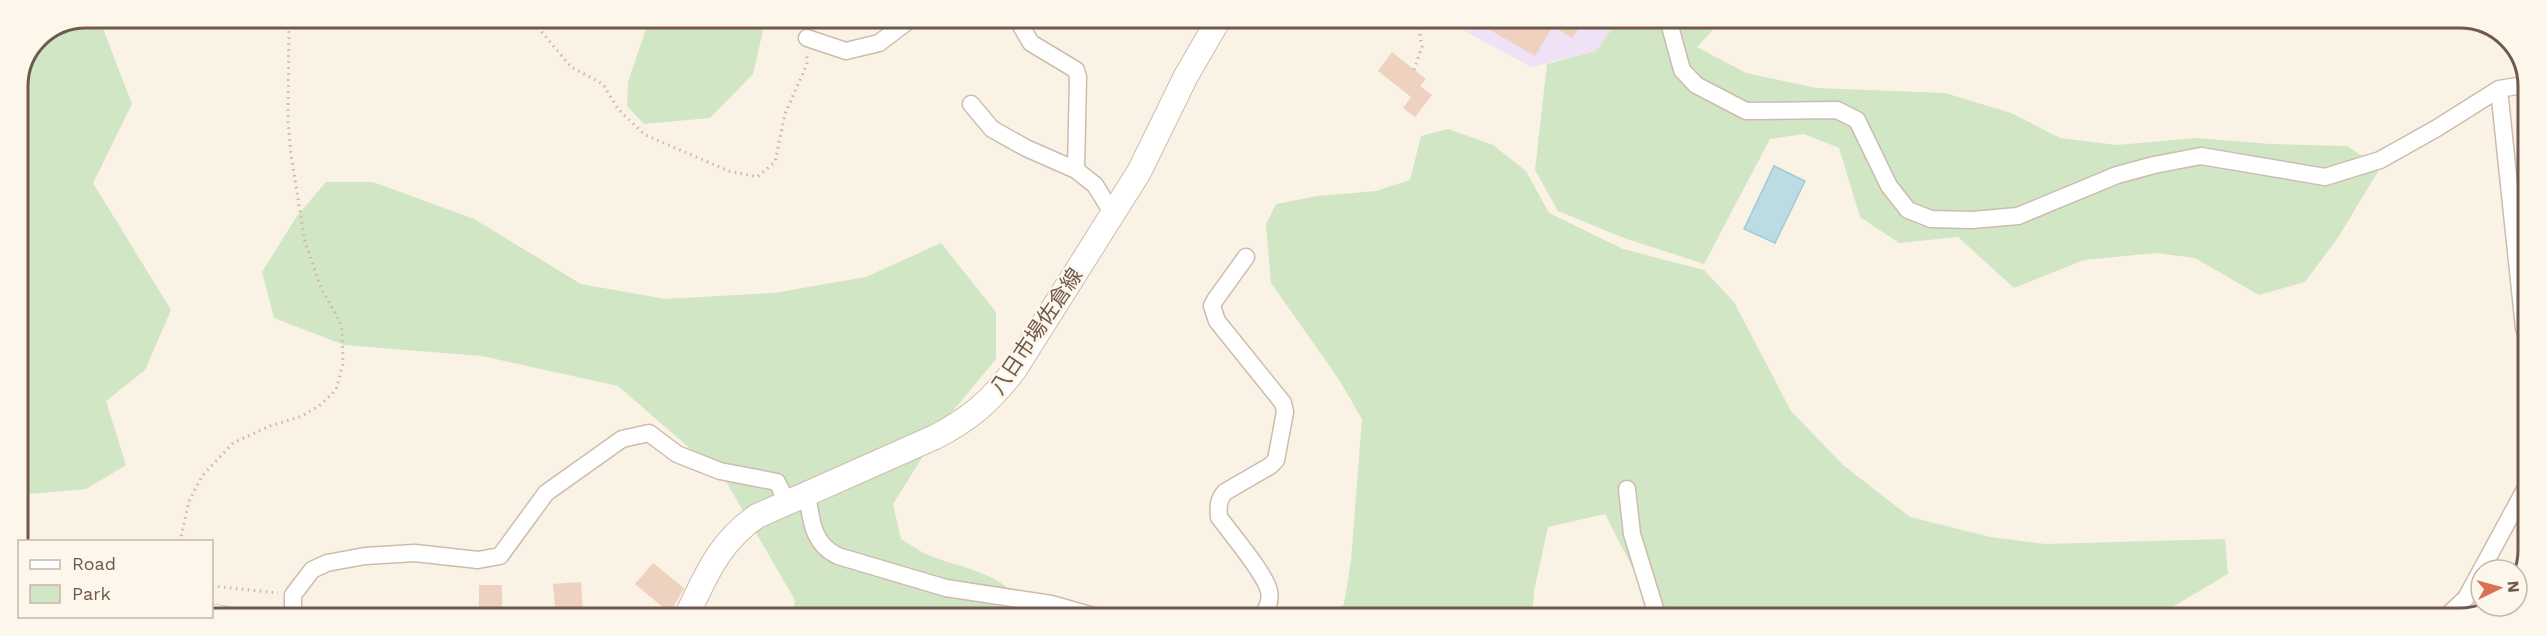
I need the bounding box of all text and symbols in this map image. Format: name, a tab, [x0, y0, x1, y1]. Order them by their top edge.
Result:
street label: 八日市場佐倉線	[985, 263, 1087, 399]
legend	[18, 540, 213, 618]
text: Road	[72, 553, 116, 574]
north arrow	[2469, 558, 2529, 618]
text: N	[2503, 580, 2523, 593]
text: Park	[72, 583, 111, 604]

